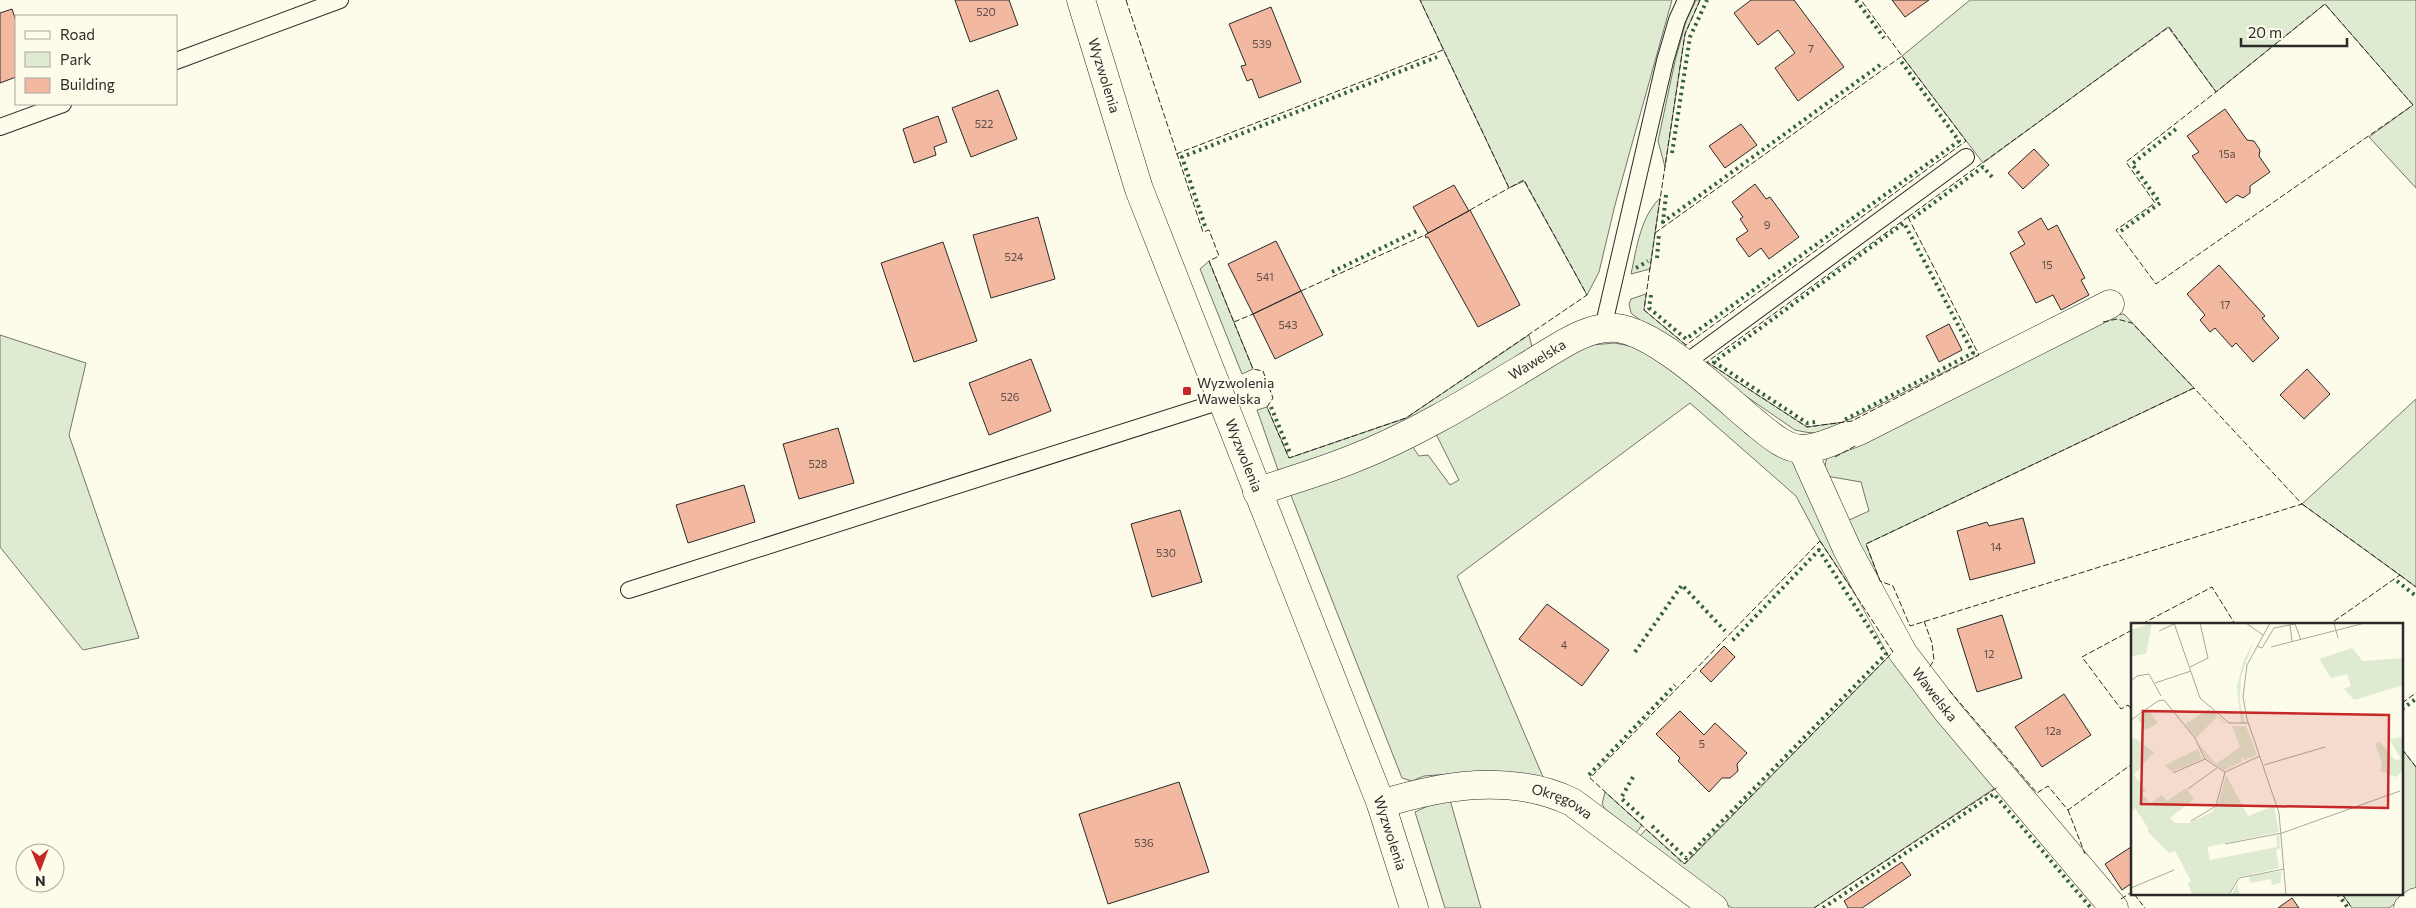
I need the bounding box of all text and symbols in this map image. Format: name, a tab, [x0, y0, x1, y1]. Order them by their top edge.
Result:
house number: 520	[976, 5, 996, 18]
legend	[15, 15, 178, 105]
scale bar	[2241, 15, 2347, 47]
text: 20 m	[2248, 23, 2282, 41]
text: Road	[60, 25, 95, 43]
street label: Wyzwolenia	[1085, 36, 1124, 115]
house number: 539	[1252, 37, 1272, 50]
house number: 7	[1808, 42, 1814, 55]
text: Park	[60, 50, 91, 68]
text: Building	[60, 75, 115, 93]
house number: 522	[975, 117, 993, 130]
house number: 15a	[2219, 147, 2235, 160]
house number: 9	[1764, 218, 1771, 231]
house number: 524	[1005, 250, 1024, 263]
house number: 15	[2041, 258, 2053, 271]
house number: 541	[1256, 270, 1274, 283]
house number: 17	[2220, 298, 2230, 311]
house number: 543	[1278, 318, 1298, 331]
street label: Wawelska	[1505, 335, 1569, 383]
place label: Wyzwolenia Wawelska	[1197, 374, 1274, 407]
marker: Wyzwolenia Wawelska	[1181, 385, 1193, 397]
house number: 526	[1000, 390, 1020, 403]
street label: Wyzwolenia	[1222, 416, 1266, 494]
house number: 528	[808, 457, 828, 470]
house number: 14	[1990, 540, 2002, 553]
house number: 530	[1156, 546, 1176, 559]
inset map	[2131, 623, 2404, 896]
house number: 4	[1561, 638, 1568, 651]
house number: 12	[1984, 647, 1994, 660]
street label: Wawelska	[1909, 664, 1961, 725]
house number: 12a	[2045, 724, 2061, 737]
house number: 5	[1699, 737, 1705, 750]
street label: Okręgowa	[1530, 780, 1596, 822]
street label: Wyzwolenia	[1371, 793, 1410, 872]
house number: 536	[1134, 836, 1154, 849]
north arrow	[15, 843, 65, 893]
text: N	[35, 873, 46, 890]

